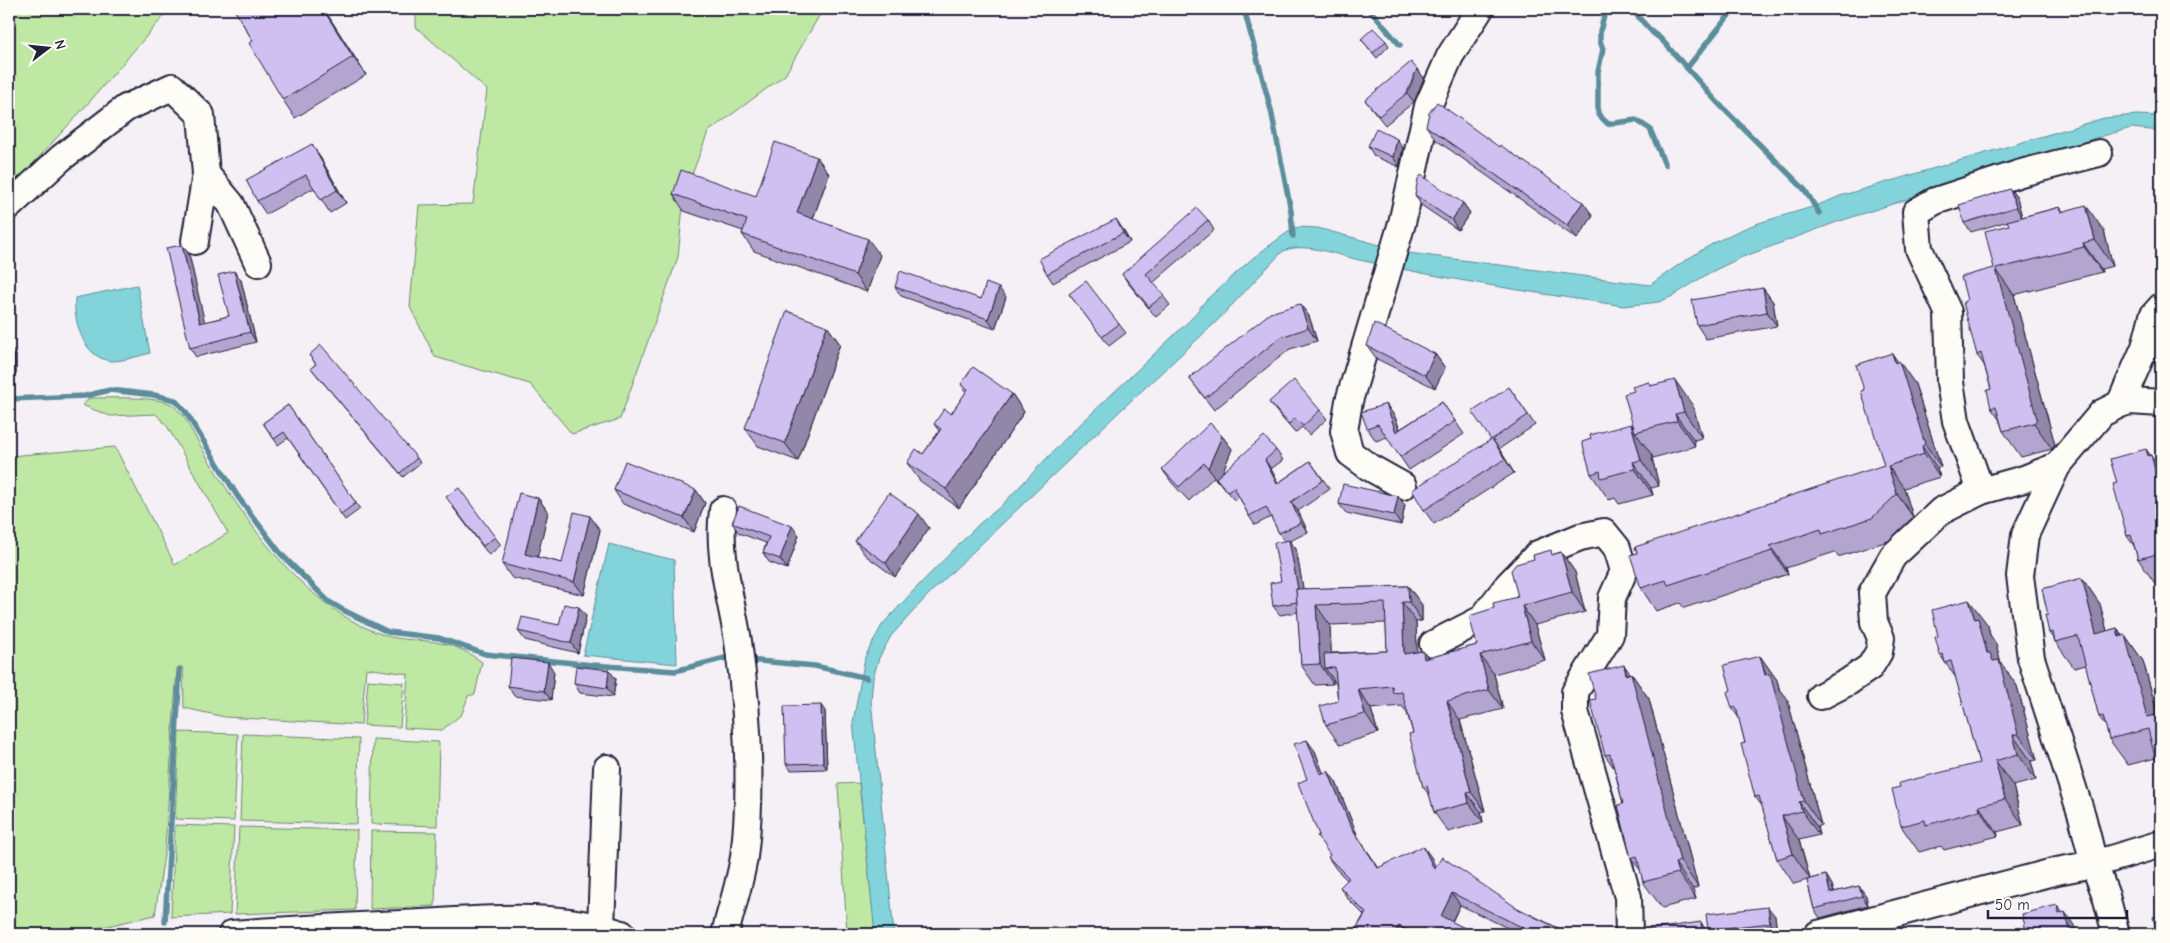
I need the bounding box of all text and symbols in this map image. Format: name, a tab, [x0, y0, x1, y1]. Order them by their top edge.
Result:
north arrow	[22, 22, 72, 72]
text: N	[51, 38, 69, 51]
scale bar	[1988, 888, 2126, 920]
text: 50 m	[1995, 896, 2030, 914]

